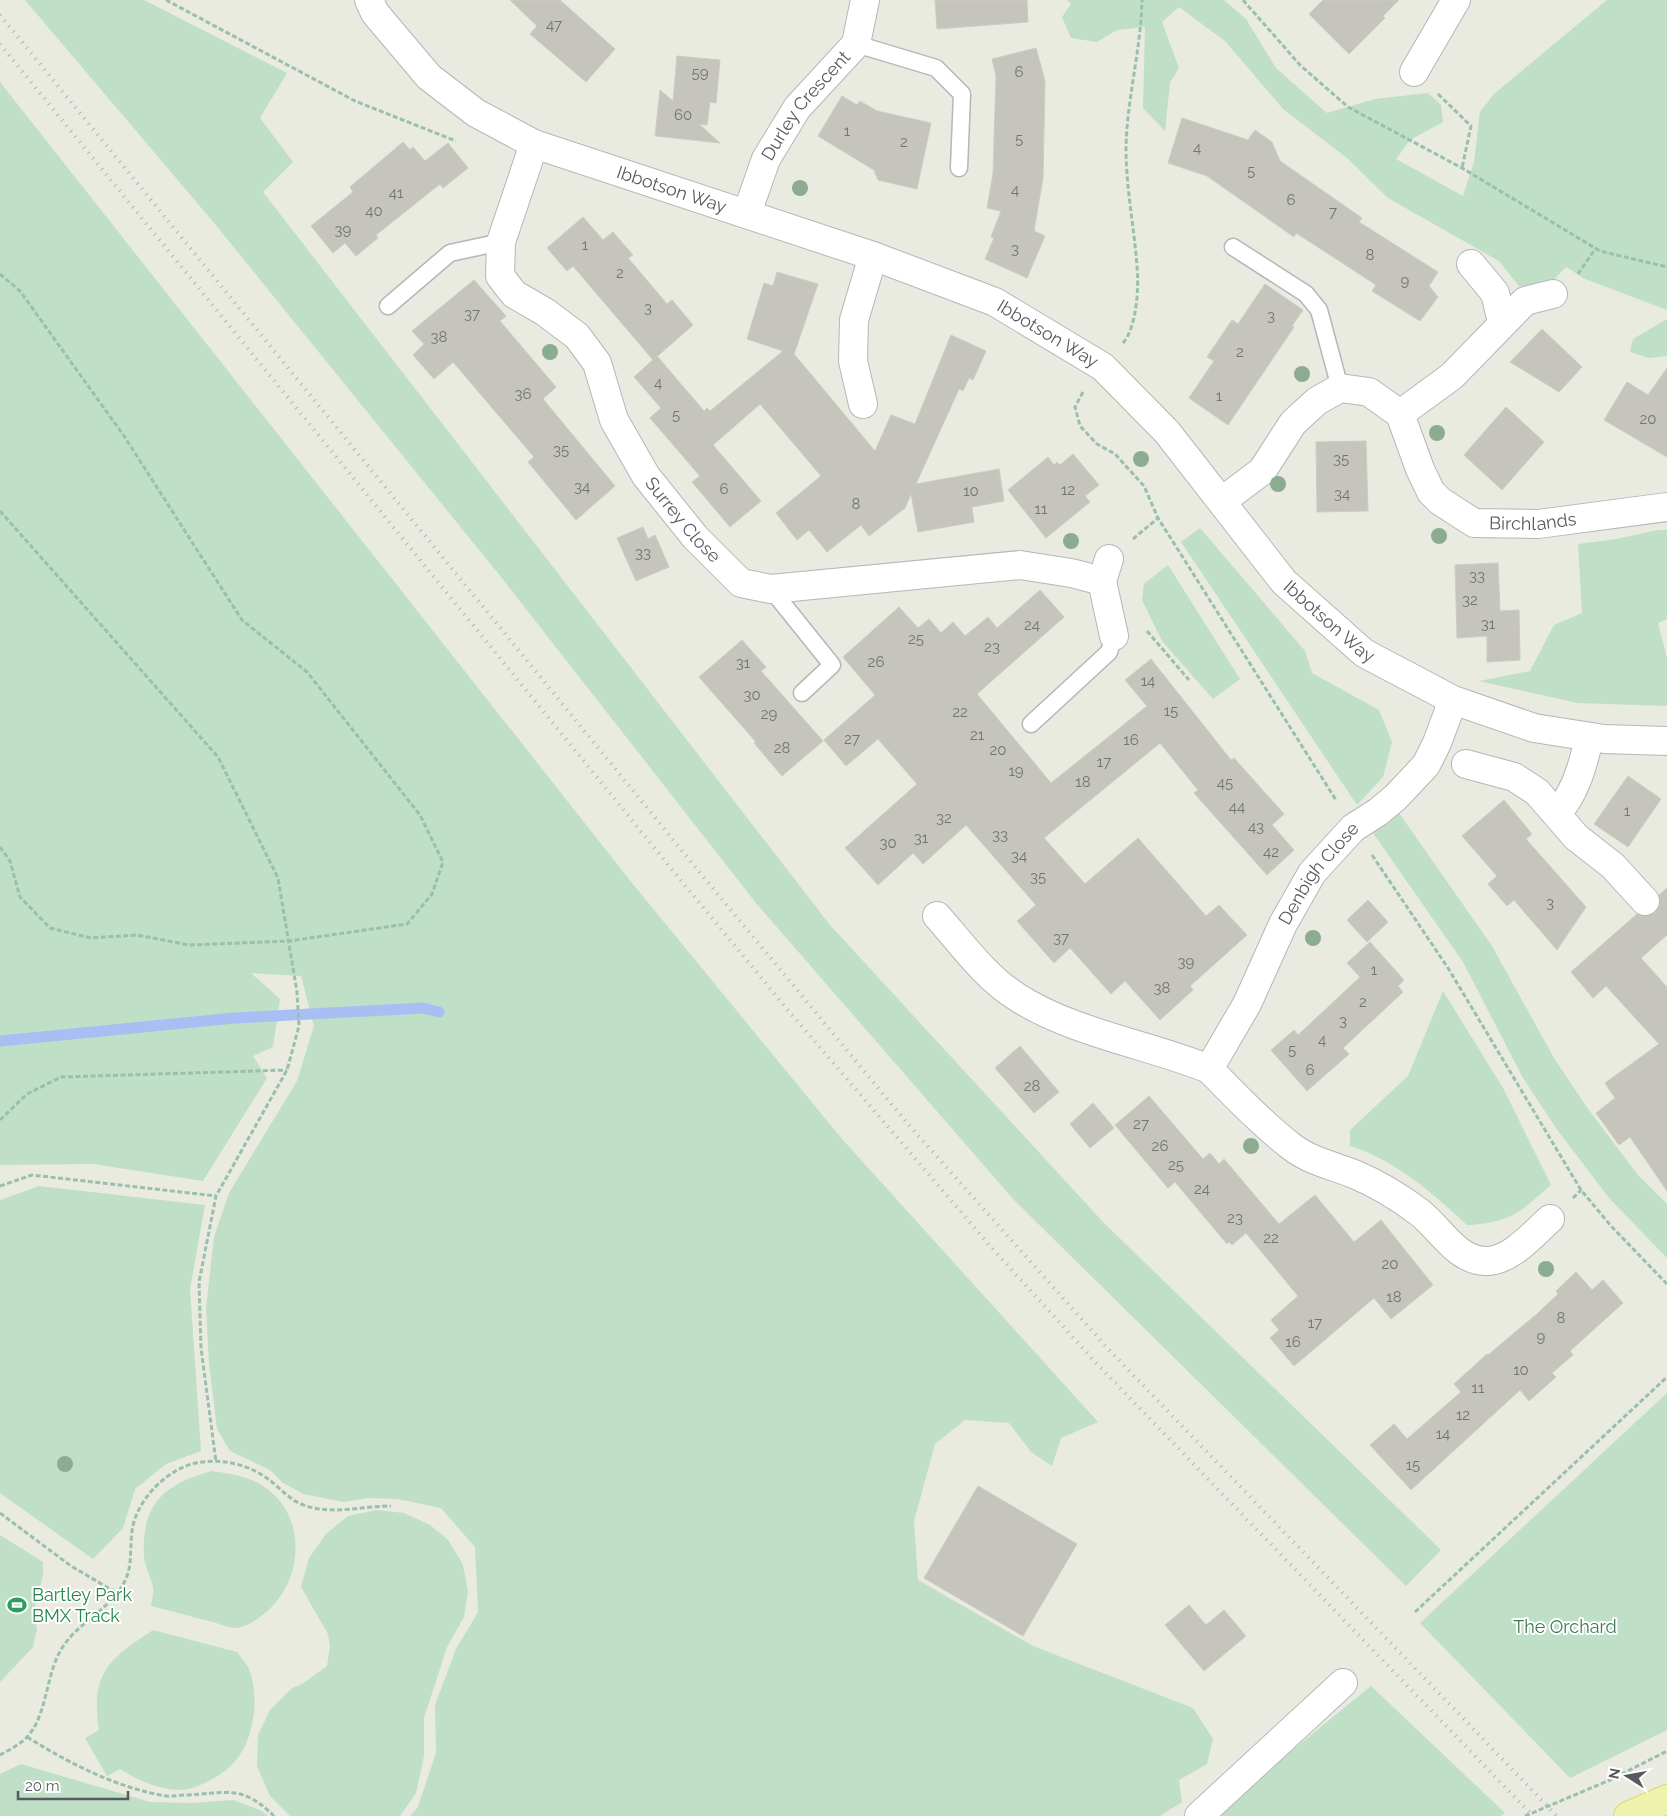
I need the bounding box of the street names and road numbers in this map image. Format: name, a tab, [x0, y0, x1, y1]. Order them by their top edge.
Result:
street label: Durley Crescent	[757, 46, 854, 164]
street label: Ibbotson Way	[614, 161, 730, 217]
street label: Ibbotson Way	[994, 295, 1103, 372]
street label: Surrey Close	[641, 473, 726, 567]
street label: Birchlands	[1489, 508, 1578, 534]
street label: Ibbotson Way	[1280, 576, 1378, 667]
street label: Denbigh Close	[1274, 817, 1363, 928]

